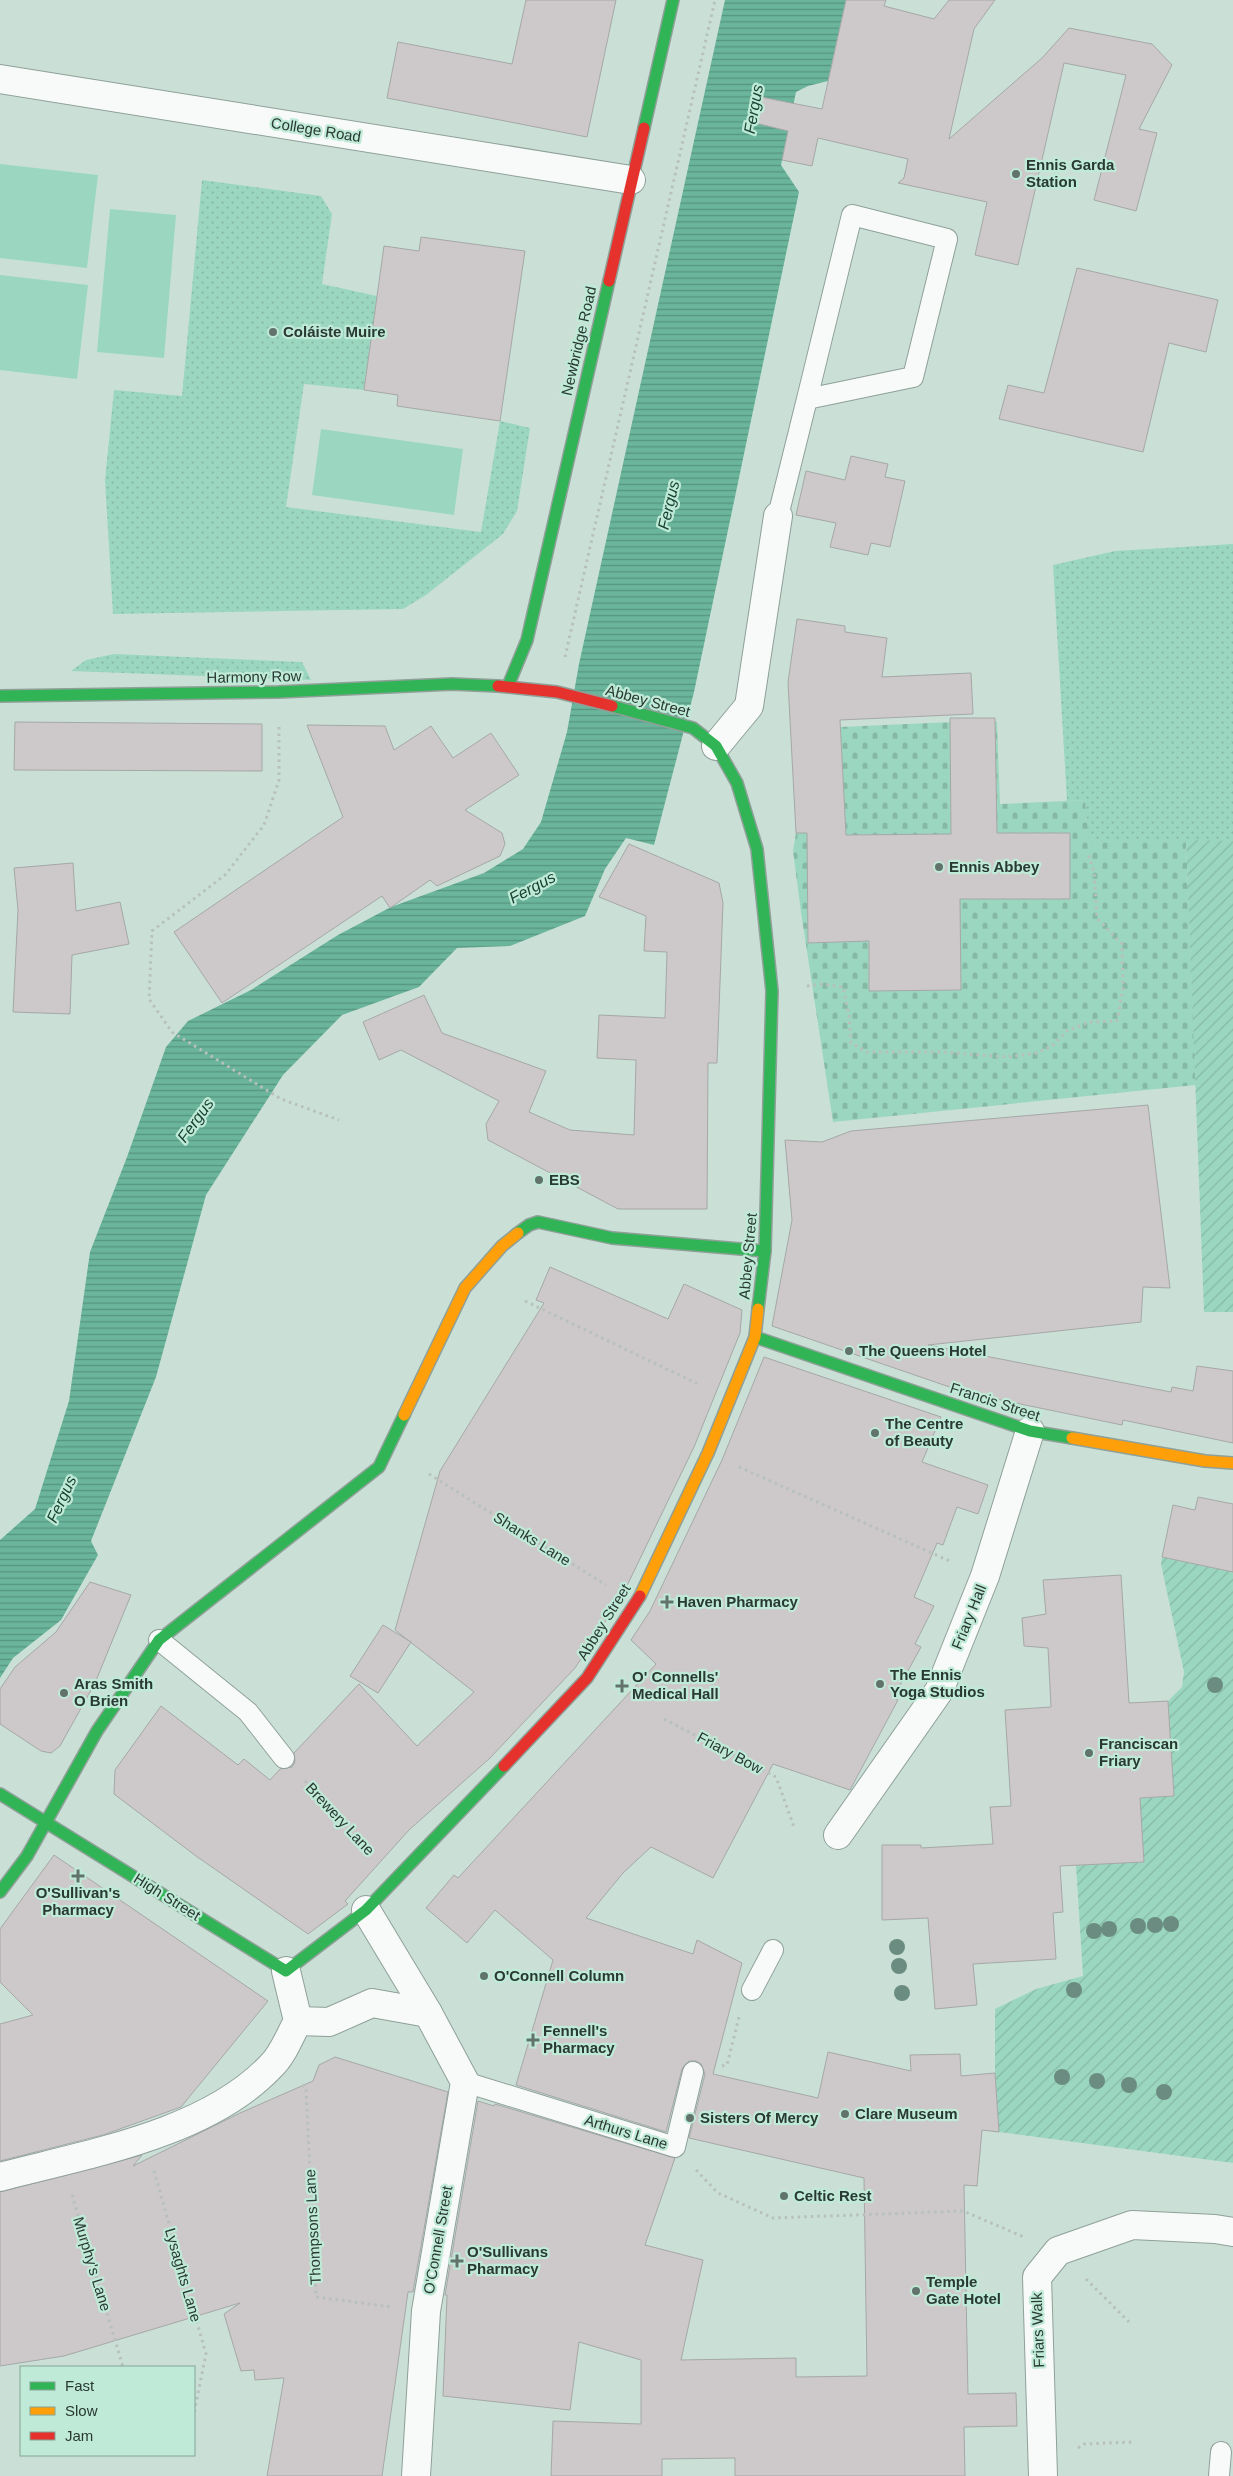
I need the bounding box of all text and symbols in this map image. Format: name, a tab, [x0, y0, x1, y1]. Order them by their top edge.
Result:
water label: Fergus	[741, 83, 766, 135]
street label: College Road	[270, 114, 362, 145]
place label: Ennis Garda Station	[1026, 156, 1115, 190]
marker: Ennis Garda Station	[1010, 168, 1022, 180]
street label: Newbridge Road	[558, 285, 599, 397]
place label: Coláiste Muire	[283, 323, 386, 340]
marker: Coláiste Muire	[267, 326, 279, 338]
water label: Fergus	[655, 479, 682, 531]
street label: Harmony Row	[206, 667, 302, 686]
street label: Abbey Street	[604, 681, 693, 720]
place label: Ennis Abbey	[949, 858, 1040, 875]
marker: Ennis Abbey	[933, 861, 945, 873]
water label: Fergus	[506, 868, 558, 907]
water label: Fergus	[174, 1095, 217, 1145]
place label: EBS	[549, 1171, 580, 1188]
marker: EBS	[533, 1174, 545, 1186]
street label: Abbey Street	[735, 1211, 760, 1300]
place label: The Queens Hotel	[859, 1342, 987, 1359]
marker: The Queens Hotel	[843, 1345, 855, 1357]
street label: Francis Street	[948, 1379, 1043, 1424]
place label: The Centre of Beauty	[885, 1415, 963, 1449]
marker: The Centre of Beauty	[869, 1427, 881, 1439]
water label: Fergus	[43, 1473, 80, 1525]
street label: Shanks Lane	[491, 1508, 574, 1569]
street label: Abbey Street	[573, 1580, 634, 1663]
street label: Friary Hall	[948, 1582, 989, 1652]
place label: Haven Pharmacy	[677, 1593, 799, 1610]
marker: Haven Pharmacy	[661, 1596, 673, 1608]
place label: The Ennis Yoga Studios	[890, 1666, 985, 1700]
place label: O' Connells' Medical Hall	[632, 1668, 719, 1702]
place label: Aras Smith O Brien	[74, 1675, 153, 1709]
marker: The Ennis Yoga Studios	[874, 1678, 886, 1690]
marker: O' Connells' Medical Hall	[616, 1680, 628, 1692]
marker: Aras Smith O Brien	[58, 1687, 70, 1699]
street label: Friary Bow	[695, 1728, 766, 1777]
place label: Franciscan Friary	[1099, 1735, 1178, 1769]
marker: Franciscan Friary	[1083, 1747, 1095, 1759]
street label: Brewery Lane	[303, 1779, 378, 1858]
street label: High Street	[131, 1869, 204, 1924]
marker: O'Sullivan's Pharmacy	[72, 1870, 84, 1882]
place label: O'Sullivan's Pharmacy	[36, 1884, 120, 1918]
place label: O'Connell Column	[494, 1967, 624, 1984]
marker: O'Connell Column	[478, 1970, 490, 1982]
place label: Fennell's Pharmacy	[543, 2022, 615, 2056]
marker: Fennell's Pharmacy	[527, 2034, 539, 2046]
place label: Clare Museum	[855, 2105, 958, 2122]
marker: Clare Museum	[839, 2108, 851, 2120]
place label: Sisters Of Mercy	[700, 2109, 819, 2126]
street label: Arthurs Lane	[583, 2111, 670, 2152]
marker: Sisters Of Mercy	[684, 2112, 696, 2124]
street label: Thompsons Lane	[301, 2169, 324, 2285]
street label: O'Connell Street	[420, 2184, 456, 2295]
place label: Celtic Rest	[794, 2187, 872, 2204]
marker: Celtic Rest	[778, 2190, 790, 2202]
street label: Murphy's Lane	[70, 2215, 115, 2313]
street label: Lysaghts Lane	[162, 2226, 205, 2324]
place label: O'Sullivans Pharmacy	[467, 2243, 548, 2277]
marker: O'Sullivans Pharmacy	[451, 2255, 463, 2267]
place label: Temple Gate Hotel	[926, 2273, 1001, 2307]
marker: Temple Gate Hotel	[910, 2285, 922, 2297]
street label: Friars Walk	[1028, 2292, 1047, 2368]
legend	[20, 2366, 195, 2456]
text: Fast	[65, 2377, 95, 2394]
text: Slow	[65, 2402, 98, 2419]
text: Jam	[65, 2427, 93, 2444]

